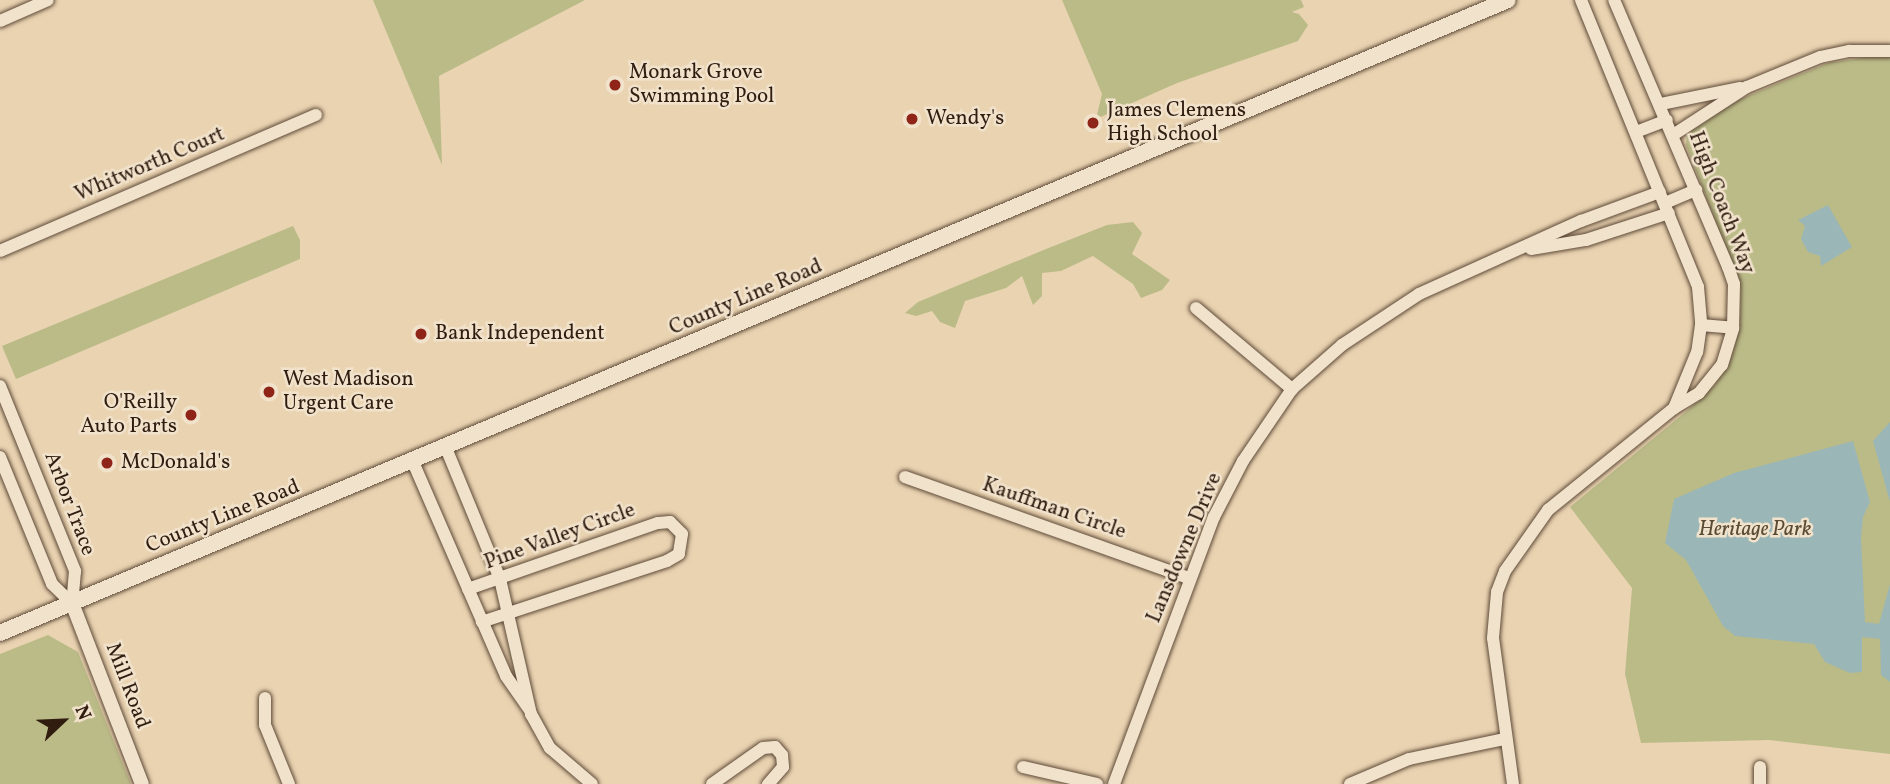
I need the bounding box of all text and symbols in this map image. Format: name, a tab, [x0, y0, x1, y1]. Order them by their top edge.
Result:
place label: Monark Grove Swimming Pool	[629, 60, 774, 110]
marker: Monark Grove Swimming Pool	[607, 77, 623, 93]
place label: James Clemens High School	[1107, 98, 1246, 148]
place label: Wendy's	[926, 106, 1004, 132]
marker: Wendy's	[904, 111, 920, 127]
marker: James Clemens High School	[1085, 115, 1101, 131]
street label: Whitworth Court	[71, 122, 229, 208]
street label: High Coach Way	[1682, 128, 1760, 278]
street label: County Line Road	[665, 254, 827, 342]
place label: Bank Independent	[435, 321, 605, 347]
marker: Bank Independent	[413, 326, 429, 342]
place label: West Madison Urgent Care	[283, 367, 414, 417]
marker: West Madison Urgent Care	[261, 384, 277, 400]
place label: O'Reilly Auto Parts	[80, 390, 177, 440]
marker: O'Reilly Auto Parts	[183, 407, 199, 423]
street label: Arbor Trace	[38, 448, 100, 560]
place label: McDonald's	[121, 450, 230, 476]
marker: McDonald's	[99, 455, 115, 471]
street label: Lansdowne Drive	[1142, 469, 1228, 627]
street label: Kauffman Circle	[979, 473, 1129, 545]
street label: County Line Road	[142, 475, 304, 559]
street label: Pine Valley Circle	[481, 498, 639, 576]
park label: Heritage Park	[1698, 517, 1812, 543]
street label: Mill Road	[99, 639, 155, 733]
north arrow	[28, 686, 98, 756]
text: N	[68, 701, 97, 724]

